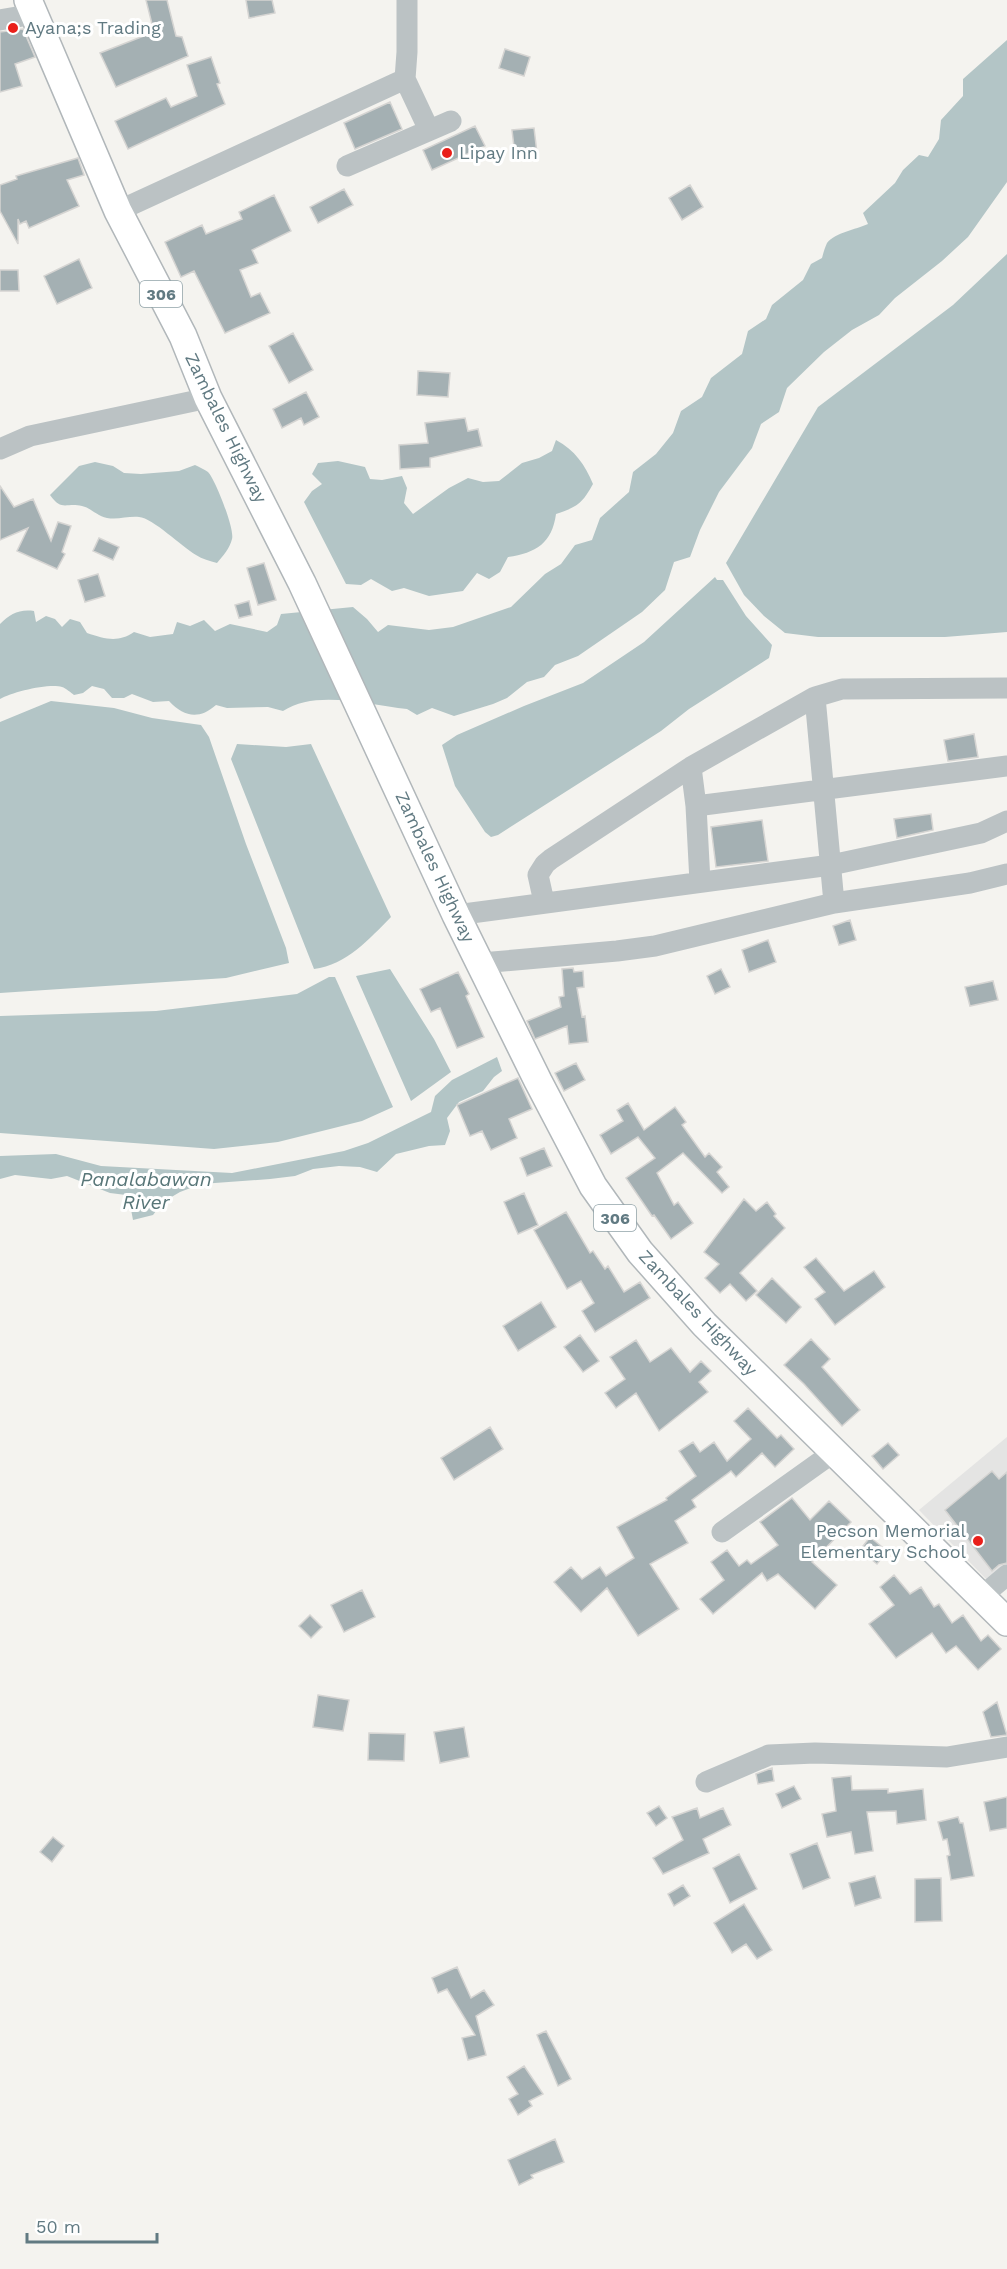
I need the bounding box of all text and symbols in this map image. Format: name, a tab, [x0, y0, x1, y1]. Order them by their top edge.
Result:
place label: Ayana;s Trading	[25, 17, 161, 38]
marker: Ayana;s Trading	[6, 21, 20, 35]
place label: Lipay Inn	[459, 142, 538, 163]
marker: Lipay Inn	[440, 146, 454, 160]
road number: 306	[140, 281, 182, 307]
street label: Zambales Highway	[181, 349, 272, 507]
street label: Zambales Highway	[391, 788, 480, 946]
water label: Panalabawan River	[80, 1167, 212, 1214]
road number: 306	[594, 1205, 636, 1231]
street label: Zambales Highway	[635, 1246, 762, 1380]
place label: Pecson Memorial Elementary School	[800, 1520, 966, 1562]
marker: Pecson Memorial Elementary School	[971, 1534, 985, 1548]
scale bar	[27, 2206, 158, 2244]
text: 50 m	[36, 2216, 81, 2237]

